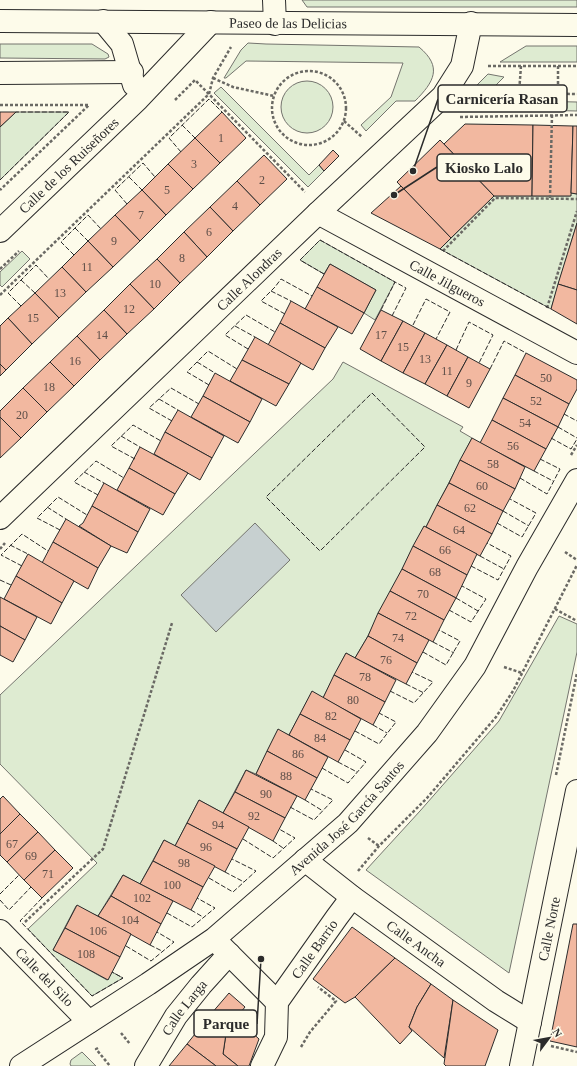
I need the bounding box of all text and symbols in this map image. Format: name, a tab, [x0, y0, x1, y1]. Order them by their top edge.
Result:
street label: Paseo de las Delicias	[229, 16, 347, 31]
callout: Carnicería Rasan	[438, 85, 567, 112]
text: Carnicería Rasan	[446, 91, 559, 107]
street label: Calle de los Ruiseñores	[16, 115, 122, 217]
house number: 1	[218, 131, 224, 145]
callout: Kiosko Lalo	[437, 154, 531, 181]
house number: 3	[191, 157, 197, 171]
text: Kiosko Lalo	[445, 160, 523, 176]
house number: 2	[259, 173, 265, 187]
house number: 5	[164, 183, 170, 197]
house number: 4	[232, 199, 238, 213]
house number: 7	[138, 208, 144, 222]
house number: 6	[206, 225, 212, 239]
house number: 9	[111, 234, 117, 248]
street label: Calle Alondras	[214, 245, 285, 314]
house number: 8	[179, 251, 185, 265]
street label: Calle Jilgueros	[407, 257, 487, 310]
house number: 11	[81, 260, 93, 274]
house number: 10	[149, 277, 161, 291]
house number: 13	[54, 286, 66, 300]
house number: 12	[123, 302, 135, 316]
house number: 15	[27, 311, 39, 325]
house number: 14	[96, 328, 108, 342]
house number: 17	[375, 328, 387, 342]
house number: 15	[397, 340, 409, 354]
house number: 13	[419, 352, 431, 366]
house number: 16	[69, 354, 81, 368]
house number: 11	[441, 364, 453, 378]
house number: 50	[540, 371, 552, 385]
house number: 9	[466, 376, 472, 390]
house number: 18	[43, 380, 55, 394]
house number: 52	[530, 394, 542, 408]
house number: 20	[16, 408, 28, 422]
house number: 54	[519, 416, 531, 430]
house number: 56	[507, 439, 519, 453]
house number: 58	[487, 457, 499, 471]
house number: 60	[476, 479, 488, 493]
house number: 62	[464, 501, 476, 515]
house number: 64	[453, 523, 465, 537]
house number: 66	[439, 543, 451, 557]
house number: 68	[429, 565, 441, 579]
house number: 70	[417, 587, 429, 601]
house number: 72	[405, 609, 417, 623]
house number: 74	[392, 631, 404, 645]
house number: 76	[380, 653, 392, 667]
house number: 78	[359, 670, 371, 684]
house number: 80	[347, 693, 359, 707]
house number: 82	[325, 709, 337, 723]
house number: 84	[314, 731, 326, 745]
house number: 86	[292, 747, 304, 761]
street label: Avenida José García Santos	[287, 758, 407, 878]
house number: 88	[280, 769, 292, 783]
house number: 90	[260, 787, 272, 801]
house number: 92	[248, 809, 260, 823]
house number: 94	[212, 818, 224, 832]
house number: 67	[6, 837, 18, 851]
house number: 96	[200, 840, 212, 854]
house number: 69	[25, 849, 37, 863]
house number: 98	[178, 856, 190, 870]
house number: 71	[42, 867, 54, 881]
house number: 100	[163, 878, 181, 892]
house number: 102	[133, 891, 151, 905]
street label: Calle Norte	[536, 896, 563, 962]
house number: 104	[121, 913, 139, 927]
street label: Calle Barrio	[289, 917, 341, 982]
street label: Calle Ancha	[384, 918, 449, 970]
house number: 106	[89, 924, 107, 938]
street label: Calle del Silo	[12, 945, 76, 1010]
house number: 108	[77, 947, 95, 961]
street label: Calle Larga	[159, 976, 211, 1038]
callout: Parque	[194, 1010, 257, 1037]
text: Parque	[203, 1016, 250, 1032]
north arrow	[529, 1018, 569, 1058]
text: N	[550, 1026, 565, 1039]

